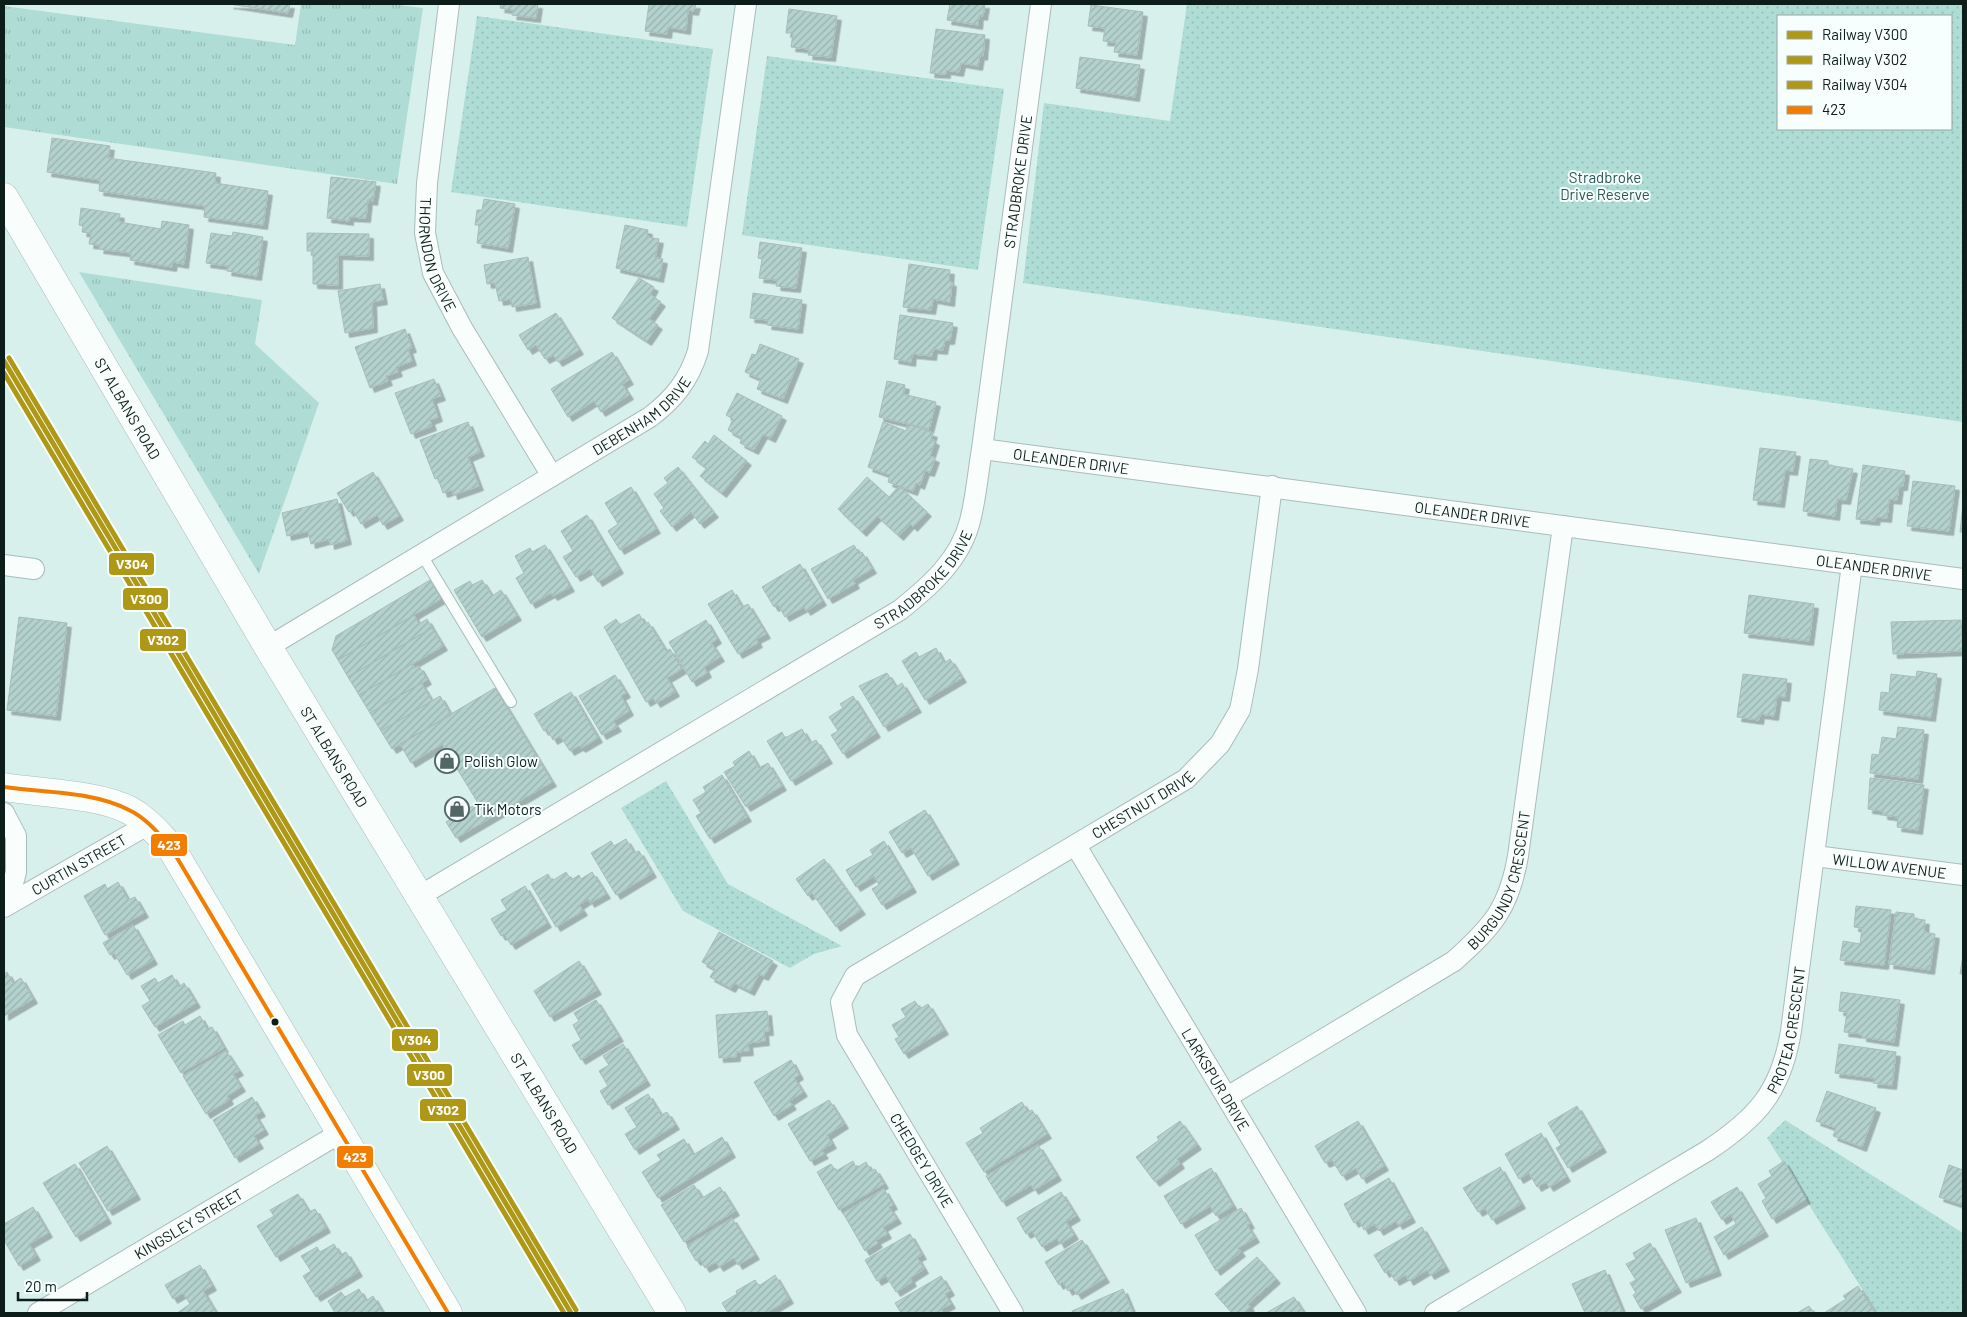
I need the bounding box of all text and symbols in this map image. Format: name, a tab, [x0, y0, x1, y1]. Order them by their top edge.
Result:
legend	[1777, 15, 1952, 130]
text: Railway V300	[1822, 25, 1908, 43]
text: Railway V302	[1822, 50, 1907, 68]
text: Railway V304	[1822, 75, 1908, 93]
text: 423	[1822, 100, 1846, 118]
street label: STRADBROKE DRIVE	[1000, 114, 1035, 249]
park label: Stradbroke Drive Reserve	[1560, 168, 1650, 203]
street label: THORNDON DRIVE	[416, 197, 461, 314]
street label: ST ALBANS ROAD	[91, 354, 165, 462]
street label: DEBENHAM DRIVE	[589, 373, 694, 459]
street label: OLEANDER DRIVE	[1012, 444, 1130, 477]
street label: OLEANDER DRIVE	[1414, 497, 1532, 531]
street label: STRADBROKE DRIVE	[870, 527, 975, 633]
street label: OLEANDER DRIVE	[1815, 551, 1933, 584]
line badge: V304	[108, 552, 155, 576]
text: V304	[116, 555, 148, 572]
line badge: V300	[122, 587, 169, 611]
text: V300	[130, 590, 162, 607]
line badge: V302	[139, 628, 187, 652]
text: V302	[147, 631, 179, 648]
street label: ST ALBANS ROAD	[297, 703, 372, 810]
shop icon: Polish Glow	[434, 748, 460, 774]
place label: Polish Glow	[464, 752, 538, 770]
street label: CHESTNUT DRIVE	[1088, 767, 1198, 842]
shop icon: Tik Motors	[444, 796, 470, 822]
place label: Tik Motors	[474, 800, 542, 818]
street label: BURGUNDY CRESCENT	[1463, 810, 1533, 953]
street label: CURTIN STREET	[28, 830, 129, 899]
line badge: 423	[150, 833, 188, 857]
text: 423	[157, 836, 181, 853]
street label: WILLOW AVENUE	[1831, 849, 1947, 882]
street label: PROTEA CRESCENT	[1763, 965, 1808, 1096]
unlabelled marker	[270, 1017, 280, 1027]
street label: LARKSPUR DRIVE	[1178, 1025, 1253, 1134]
line badge: V304	[391, 1028, 439, 1052]
text: V304	[399, 1031, 431, 1048]
street label: ST ALBANS ROAD	[507, 1049, 582, 1157]
line badge: V300	[406, 1063, 453, 1087]
text: V300	[413, 1066, 445, 1083]
line badge: V302	[419, 1098, 467, 1122]
text: V302	[427, 1101, 459, 1118]
street label: CHEDGEY DRIVE	[887, 1109, 957, 1211]
line badge: 423	[336, 1145, 374, 1169]
text: 423	[343, 1148, 367, 1165]
street label: KINGSLEY STREET	[131, 1184, 246, 1263]
scale bar	[18, 1270, 86, 1302]
text: 20 m	[25, 1277, 57, 1295]

